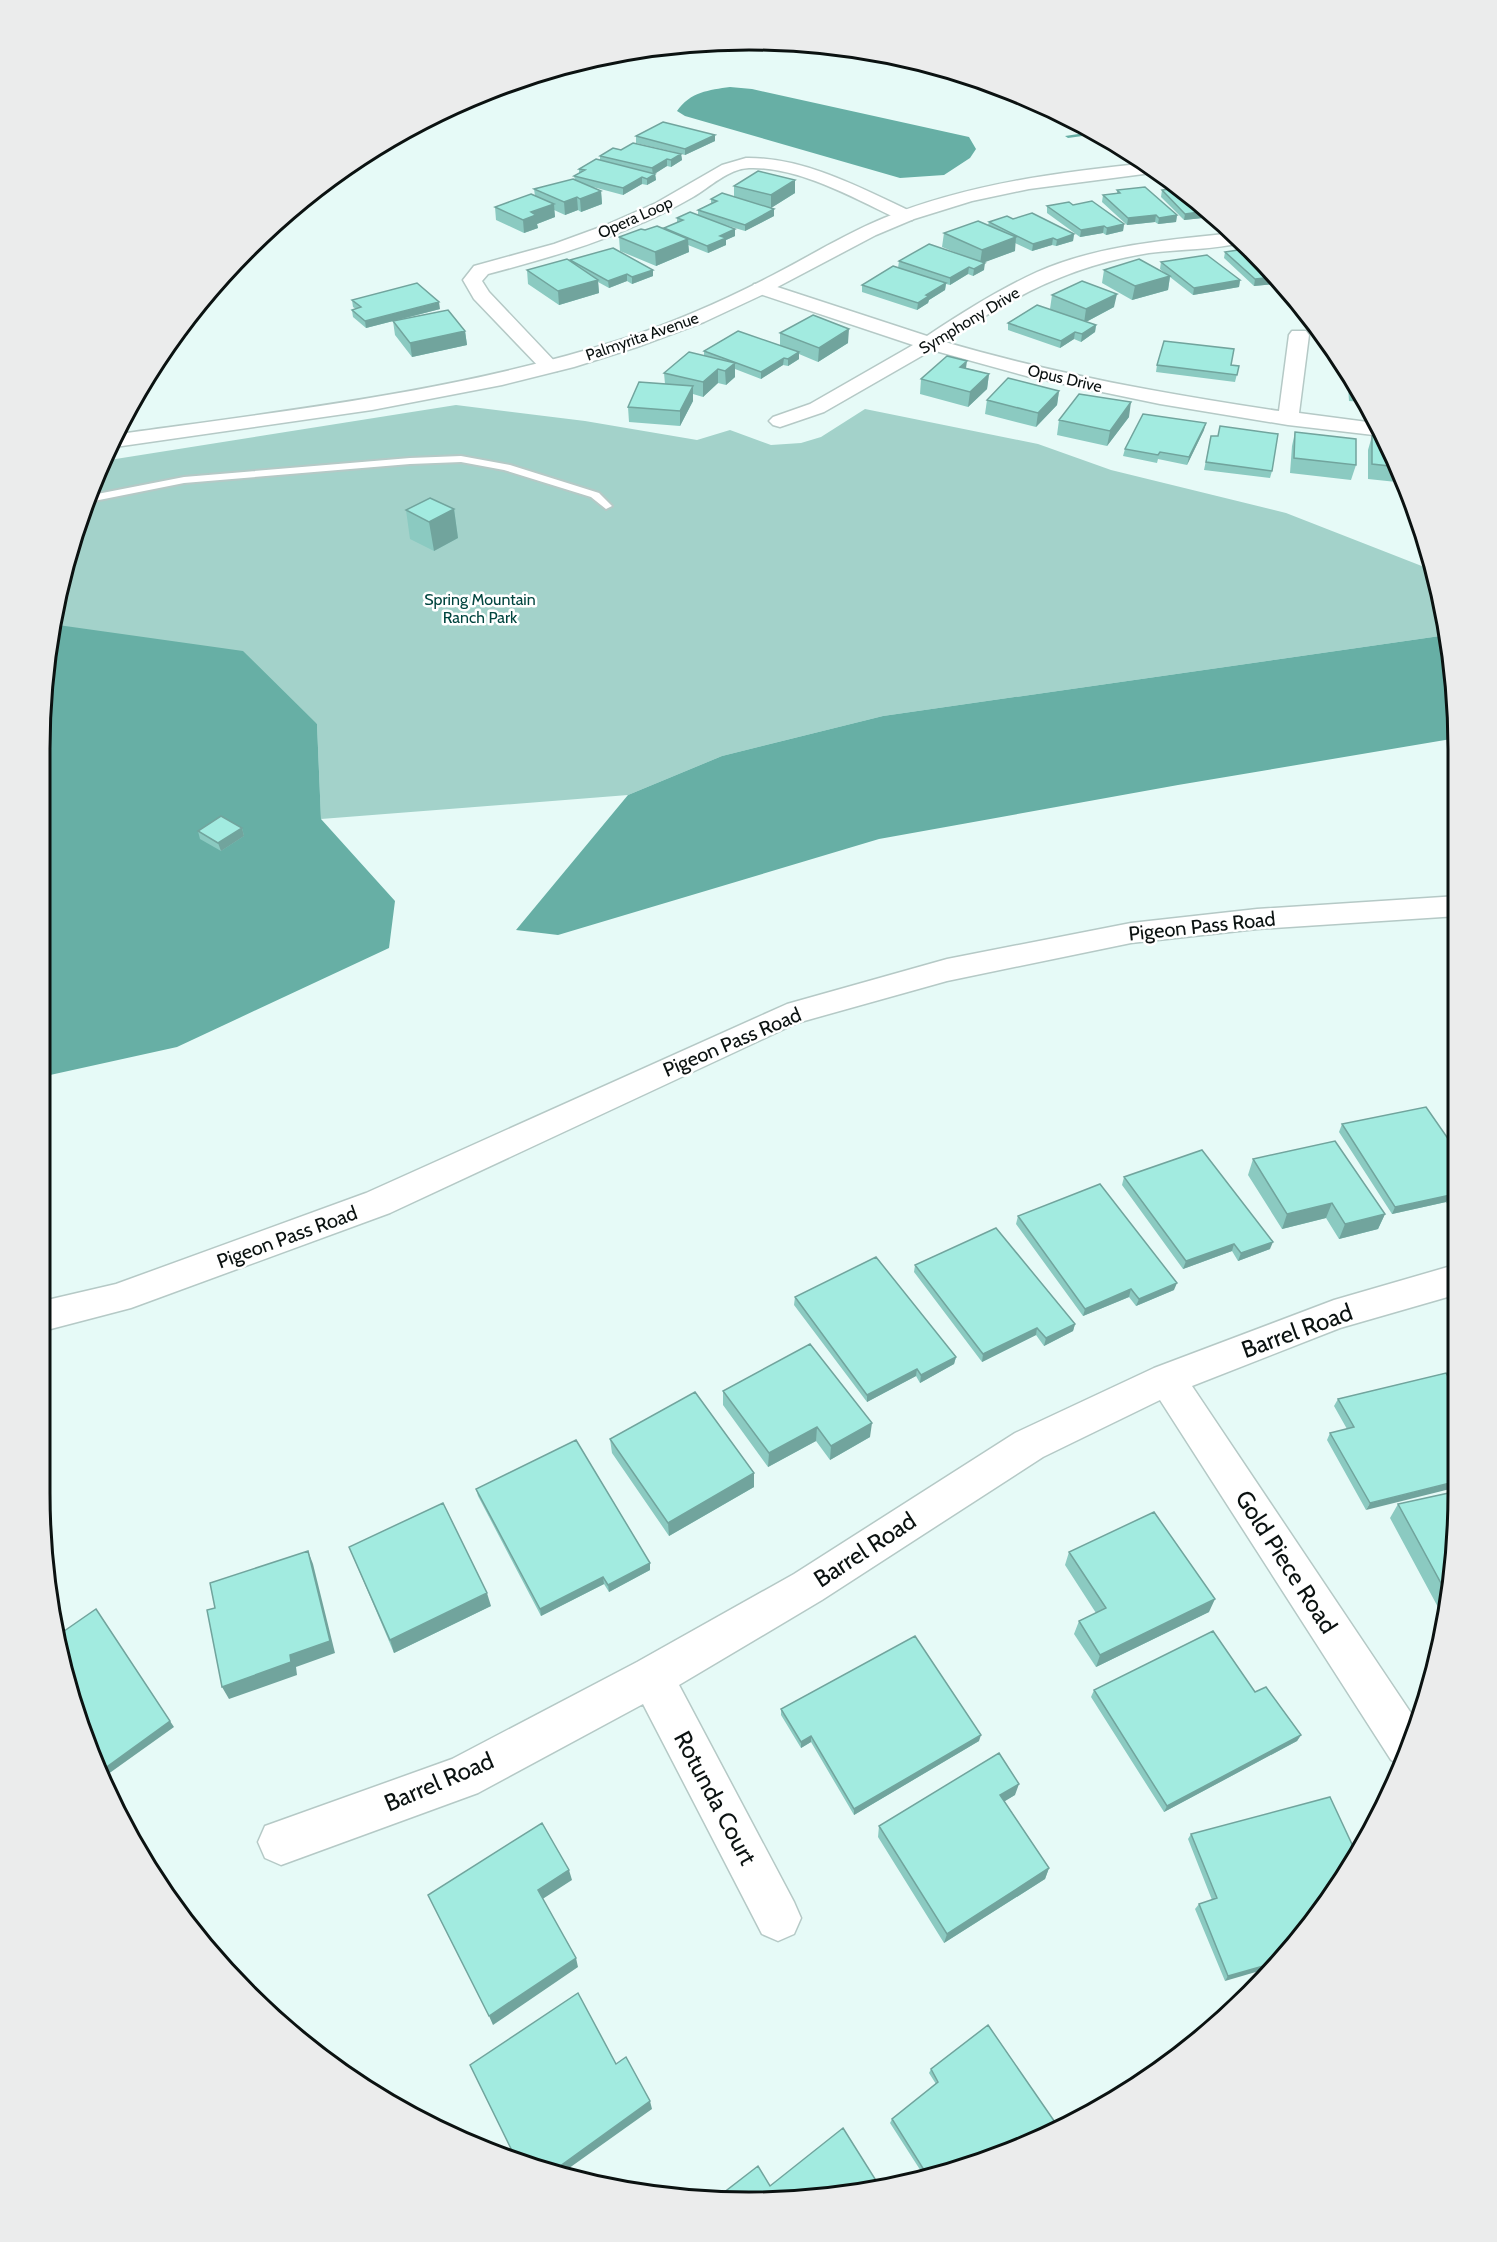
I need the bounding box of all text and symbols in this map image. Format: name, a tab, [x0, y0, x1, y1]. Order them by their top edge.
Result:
street label: Opera Loop	[595, 192, 676, 242]
street label: Symphony Drive	[916, 283, 1023, 358]
street label: Palmyrita Avenue	[583, 308, 701, 365]
street label: Opus Drive	[1026, 361, 1104, 396]
park label: Spring Mountain Ranch Park	[424, 590, 536, 627]
street label: Pigeon Pass Road	[1127, 906, 1277, 946]
street label: Pigeon Pass Road	[659, 1002, 805, 1082]
street label: Pigeon Pass Road	[214, 1200, 360, 1274]
street label: Barrel Road	[1237, 1297, 1356, 1364]
street label: Gold Piece Road	[1229, 1485, 1343, 1639]
street label: Barrel Road	[808, 1506, 921, 1593]
street label: Rotunda Court	[668, 1726, 763, 1870]
street label: Barrel Road	[380, 1746, 498, 1818]

